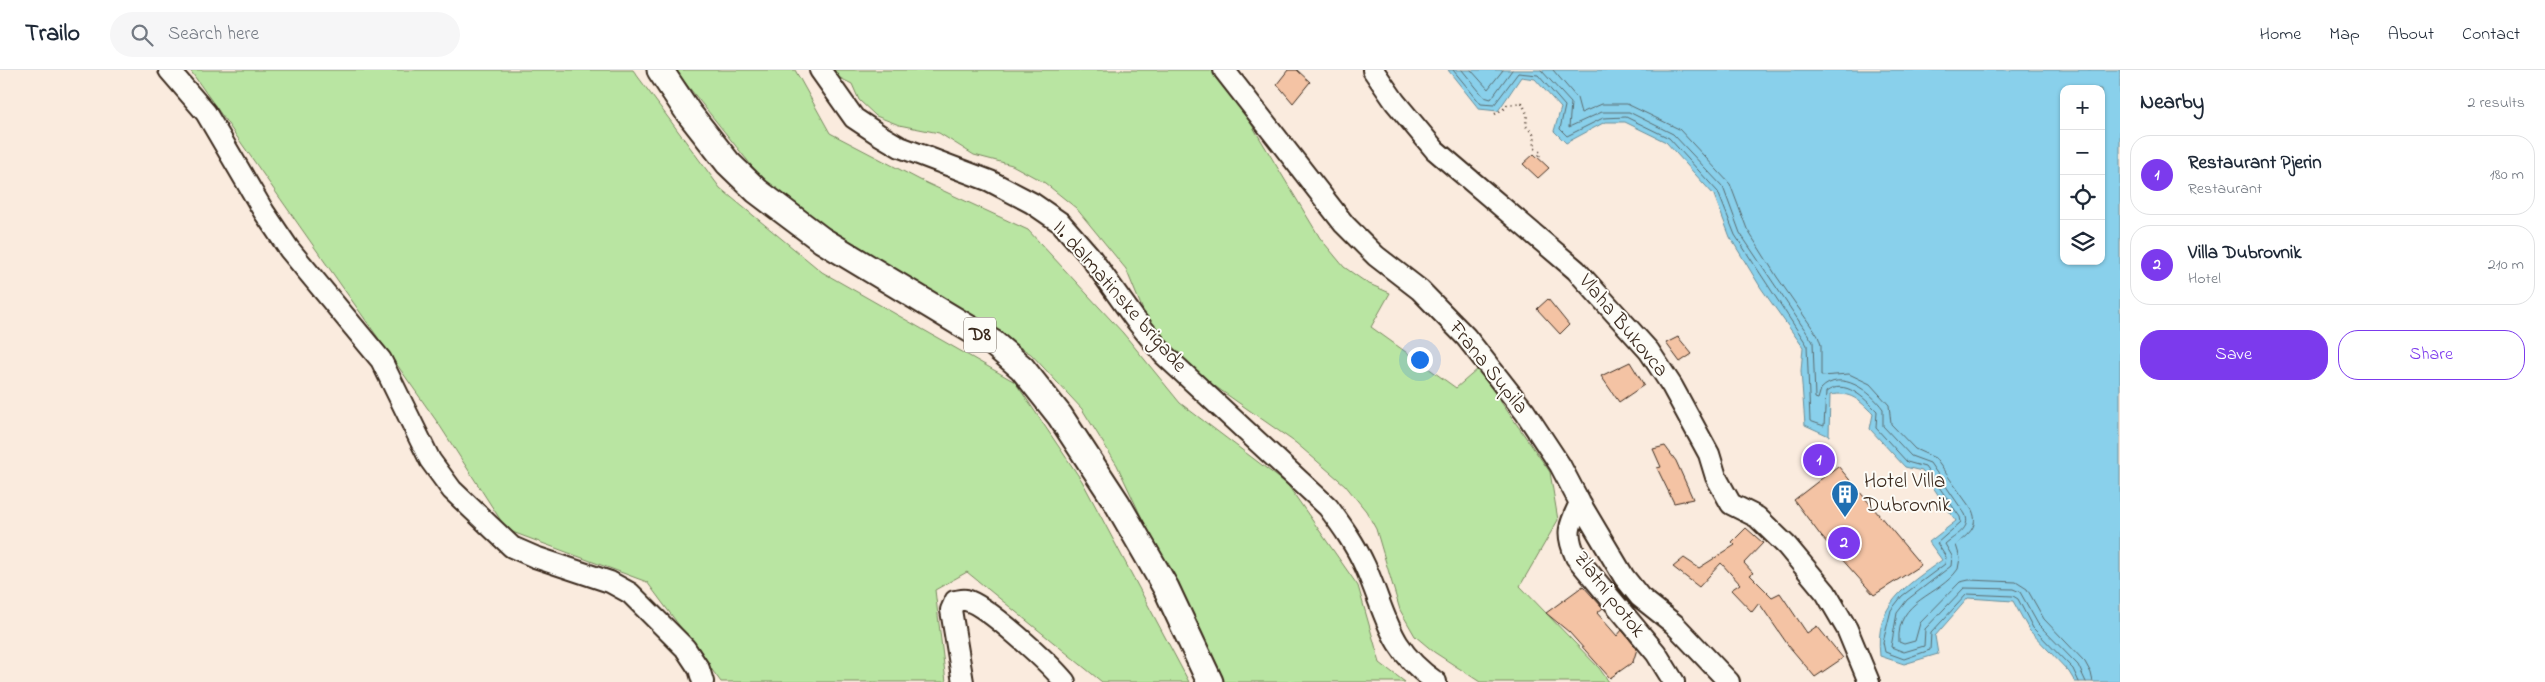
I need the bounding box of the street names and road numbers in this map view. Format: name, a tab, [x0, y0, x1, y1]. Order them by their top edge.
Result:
street label: II. dalmatinske brigade	[1043, 214, 1194, 381]
street label: Vlaha Bukovca	[1570, 267, 1675, 384]
street label: Frana Supila	[1440, 314, 1535, 421]
road number: D8	[964, 318, 996, 352]
street label: Zlatni potok	[1566, 546, 1653, 645]

